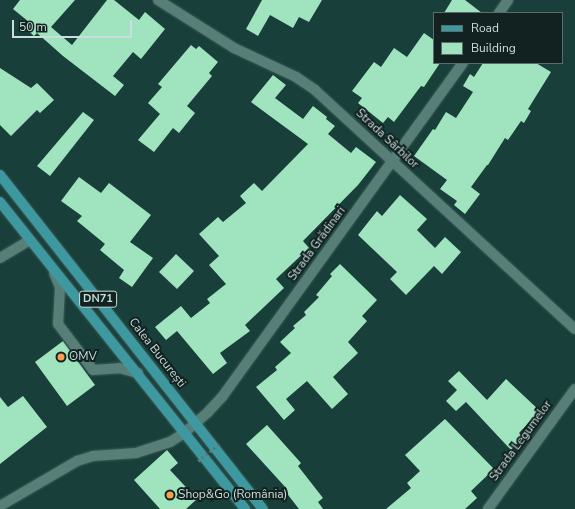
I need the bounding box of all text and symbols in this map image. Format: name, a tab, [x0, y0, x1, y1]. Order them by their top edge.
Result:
scale bar	[14, 12, 134, 38]
legend	[433, 12, 563, 64]
text: 50 m	[19, 19, 47, 35]
text: Road	[471, 20, 499, 36]
text: Building	[471, 40, 516, 56]
street label: Strada Sârbilor	[353, 106, 421, 172]
street label: Strada Grădinari	[285, 204, 349, 284]
road number: DN71	[79, 290, 117, 308]
street label: Calea București	[125, 315, 189, 391]
place label: OMV	[69, 350, 97, 364]
marker: OMV	[56, 352, 66, 362]
street label: Strada Legumelor	[487, 398, 555, 484]
place label: Shop&Go (România)	[178, 488, 287, 502]
marker: Shop&Go (România)	[165, 490, 175, 500]

